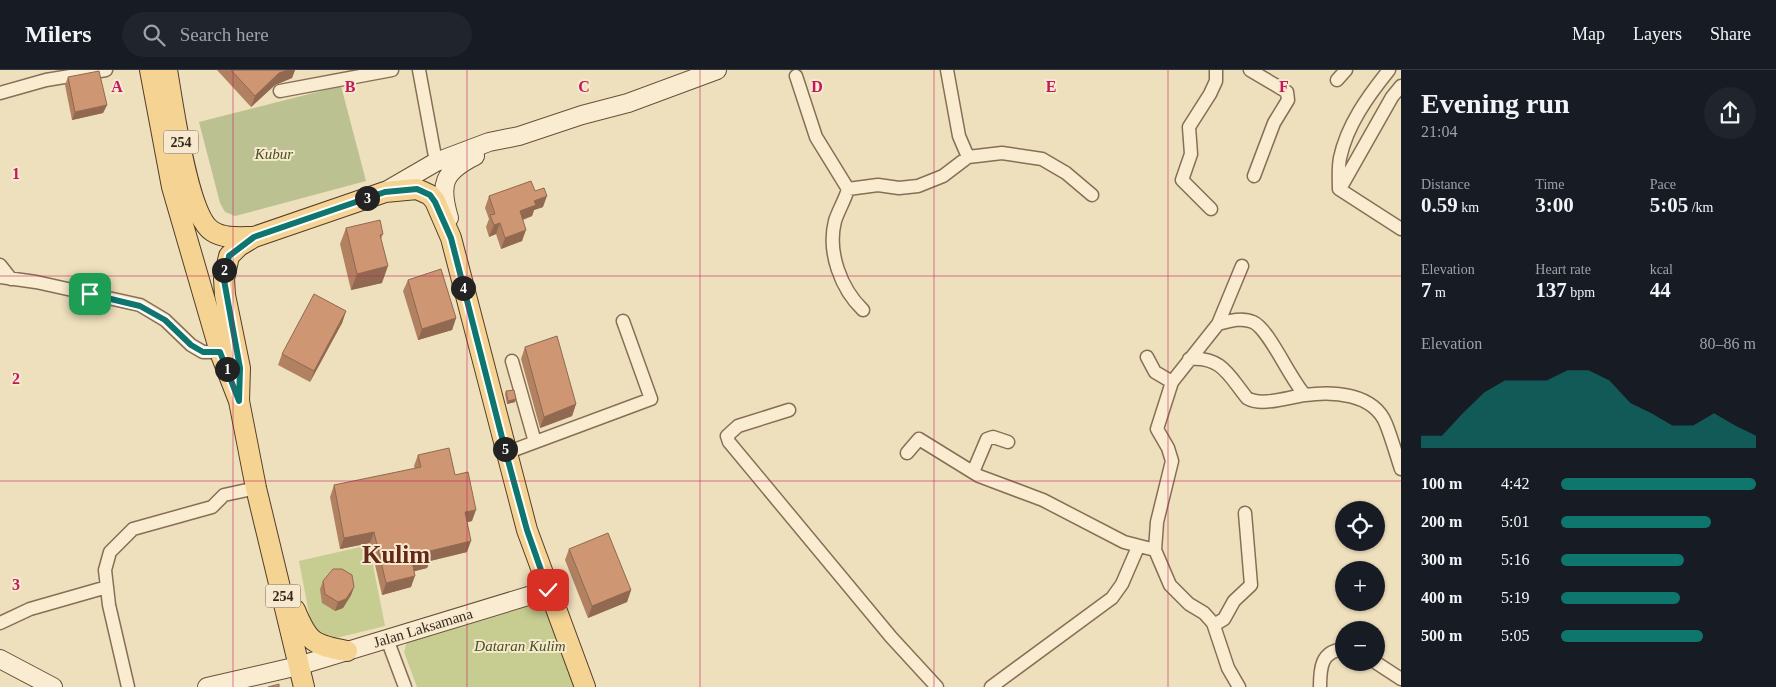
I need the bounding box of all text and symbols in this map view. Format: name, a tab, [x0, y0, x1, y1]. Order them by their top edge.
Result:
search box	[122, 12, 472, 57]
text: Milers	[25, 21, 92, 47]
icon: search	[140, 21, 168, 49]
text: Search here	[180, 24, 269, 45]
text: Map	[1572, 24, 1605, 44]
text: Layers	[1633, 24, 1682, 44]
text: Share	[1710, 24, 1751, 44]
text: A	[111, 78, 123, 95]
text: B	[345, 78, 356, 95]
text: C	[578, 78, 590, 95]
text: D	[811, 78, 823, 95]
text: E	[1046, 78, 1056, 95]
text: F	[1279, 78, 1289, 95]
button: share	[1704, 87, 1756, 139]
text: Evening run	[1421, 88, 1570, 119]
text: 21:04	[1421, 123, 1457, 140]
road number: 254	[164, 131, 198, 154]
park label: Kubur	[254, 146, 293, 162]
text: 1	[12, 165, 20, 182]
text: Distance	[1421, 177, 1470, 192]
text: Time	[1535, 177, 1564, 192]
text: Pace	[1650, 177, 1676, 192]
pin: 3	[354, 186, 380, 210]
text: 3	[364, 191, 371, 206]
text: 0.59	[1421, 193, 1458, 217]
text: 3:00	[1535, 193, 1574, 217]
text: 5:05	[1650, 193, 1688, 217]
text: km	[1458, 200, 1479, 215]
text: /km	[1688, 200, 1713, 215]
pin: 2	[212, 258, 236, 282]
text: Elevation	[1421, 262, 1475, 277]
text: Heart rate	[1535, 262, 1591, 277]
text: kcal	[1650, 262, 1673, 277]
text: 2	[221, 263, 228, 278]
pin	[69, 273, 111, 315]
pin: 4	[450, 276, 476, 300]
text: 7	[1421, 278, 1432, 302]
text: 137	[1535, 278, 1567, 302]
text: 44	[1650, 278, 1671, 302]
icon: arrive	[76, 280, 104, 308]
text: 4	[460, 281, 467, 296]
text: m	[1432, 285, 1446, 300]
text: bpm	[1567, 285, 1595, 300]
text: Elevation	[1421, 335, 1482, 352]
text: 80–86 m	[1700, 335, 1756, 352]
pin: 1	[214, 356, 240, 382]
text: 1	[224, 362, 231, 377]
text: 2	[12, 370, 20, 387]
pin: 5	[492, 436, 518, 462]
text: 5	[502, 442, 509, 457]
text: 100 m	[1421, 475, 1462, 492]
text: 4:42	[1501, 475, 1529, 492]
map controls	[1335, 501, 1385, 671]
button: locate	[1335, 501, 1385, 551]
text: 200 m	[1421, 513, 1462, 530]
text: 5:01	[1501, 513, 1529, 530]
district label: Kulim	[362, 541, 430, 568]
text: 300 m	[1421, 551, 1462, 568]
text: 5:16	[1501, 551, 1529, 568]
button: +	[1335, 561, 1385, 611]
pin	[527, 569, 569, 611]
text: 3	[12, 576, 20, 593]
icon: check	[534, 576, 562, 604]
road number: 254	[266, 584, 300, 608]
text: 400 m	[1421, 589, 1462, 606]
text: 5:19	[1501, 589, 1529, 606]
street label: Jalan Laksamana	[371, 605, 475, 651]
button: −	[1335, 621, 1385, 671]
text: 500 m	[1421, 627, 1462, 644]
text: 5:05	[1501, 627, 1529, 644]
park label: Dataran Kulim	[473, 638, 566, 654]

